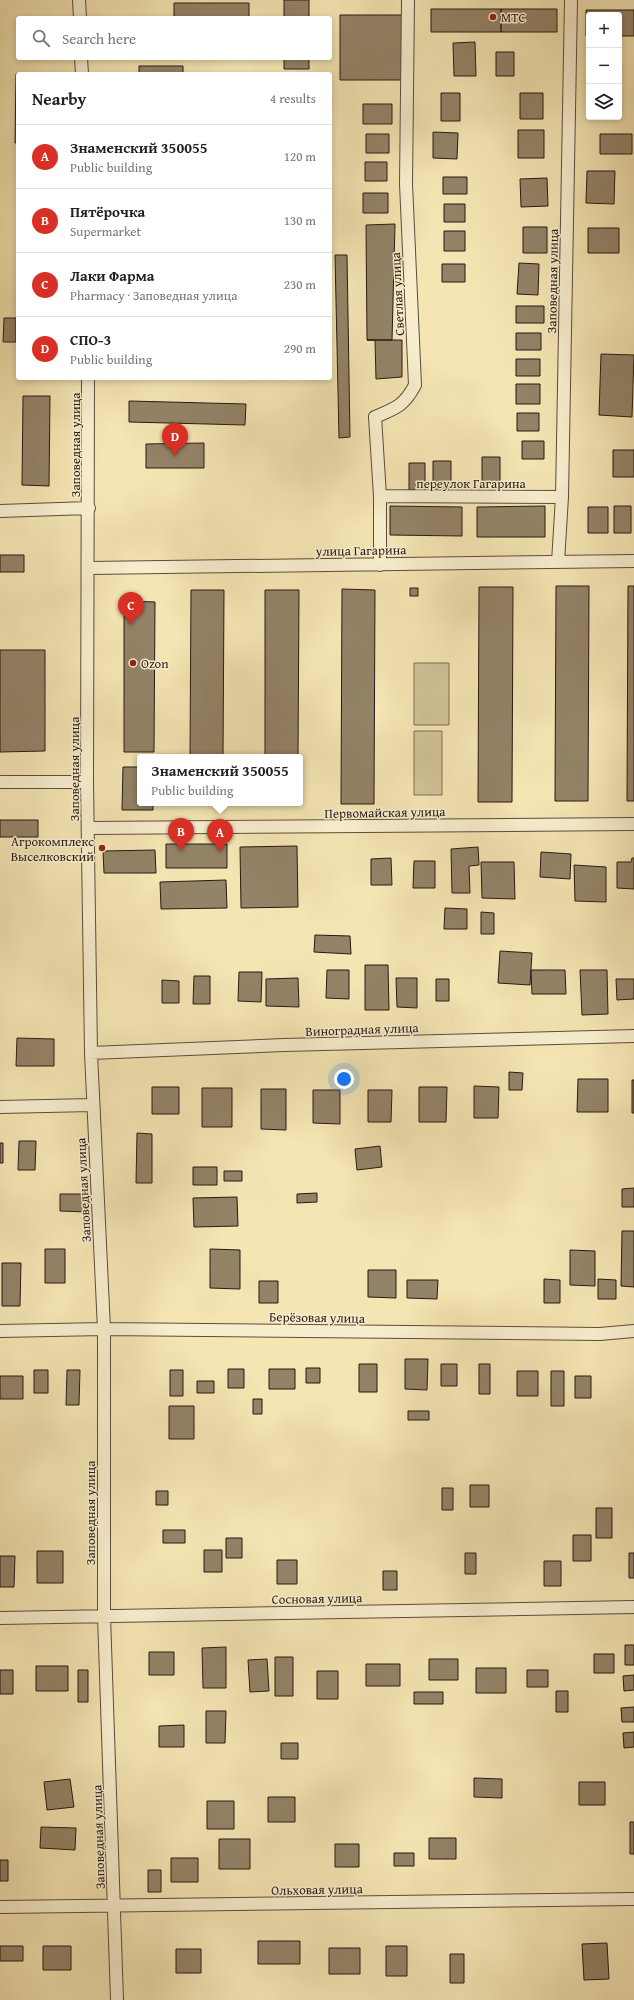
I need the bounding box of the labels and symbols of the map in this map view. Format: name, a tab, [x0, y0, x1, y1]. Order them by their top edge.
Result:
place label: МТС	[501, 8, 526, 27]
marker: МТС	[488, 12, 498, 22]
street label: Заповедная улица	[542, 228, 563, 333]
street label: Светлая улица	[386, 251, 409, 336]
street label: Заповедная улица	[66, 392, 85, 497]
pin: D	[162, 423, 188, 456]
street label: переулок Гагарина	[416, 474, 526, 493]
street label: улица Гагарина	[315, 540, 407, 561]
pin: C	[118, 592, 144, 625]
place label: Ozon	[141, 654, 169, 673]
marker: Ozon	[128, 658, 138, 668]
street label: Заповедная улица	[65, 716, 84, 821]
street label: Первомайская улица	[324, 802, 446, 823]
pin: B	[168, 818, 194, 851]
pin: A	[207, 819, 233, 852]
place label: Агрокомплекс Выселковский	[11, 832, 94, 866]
marker: Агрокомплекс Выселковский	[97, 843, 107, 853]
street label: Виноградная улица	[305, 1018, 420, 1041]
your location	[334, 1069, 354, 1089]
street label: Заповедная улица	[71, 1136, 96, 1243]
street label: Берёзовая улица	[269, 1307, 366, 1328]
street label: Заповедная улица	[81, 1460, 100, 1565]
street label: Сосновая улица	[271, 1588, 363, 1609]
street label: Заповедная улица	[87, 1784, 110, 1890]
street label: Ольховая улица	[271, 1879, 364, 1900]

